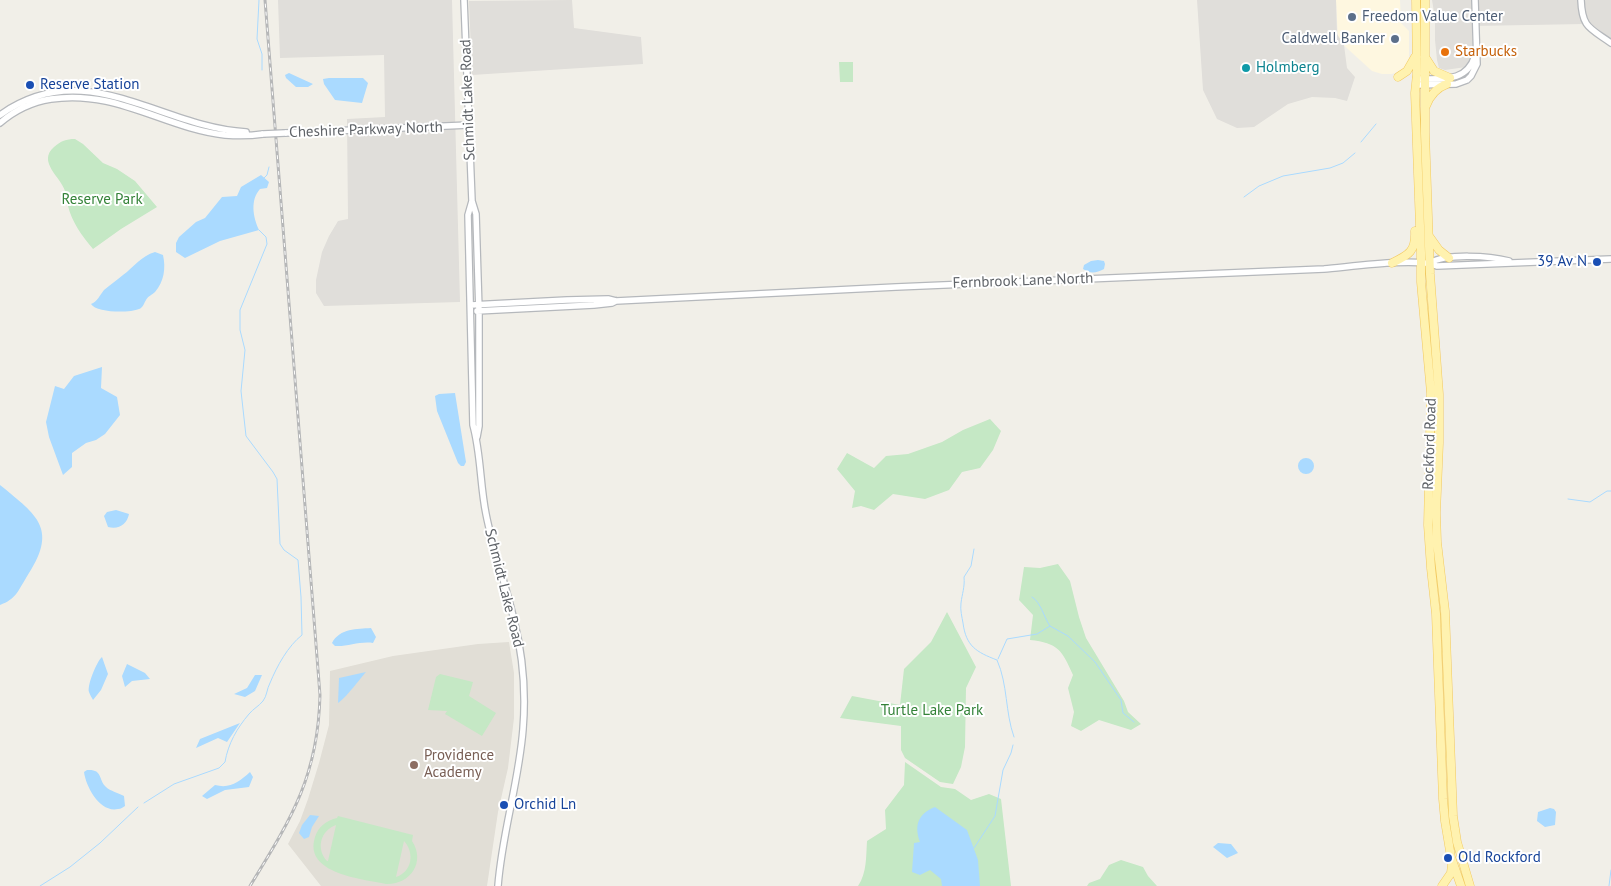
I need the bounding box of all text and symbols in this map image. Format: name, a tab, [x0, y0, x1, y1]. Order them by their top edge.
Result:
place label: Freedom Value Center	[1362, 8, 1503, 26]
marker: Freedom Value Center	[1346, 11, 1358, 23]
place label: Caldwell Banker	[1281, 30, 1385, 48]
marker: Caldwell Banker	[1389, 33, 1401, 45]
street label: Schmidt Lake Road	[457, 39, 479, 161]
place label: Starbucks	[1455, 43, 1517, 61]
marker: Starbucks	[1439, 46, 1451, 58]
place label: Holmberg	[1256, 59, 1320, 77]
marker: Holmberg	[1240, 62, 1252, 74]
place label: Reserve Station	[40, 76, 139, 94]
marker: Reserve Station	[24, 79, 36, 91]
street label: Cheshire Parkway North	[289, 118, 443, 142]
park label: Reserve Park	[61, 191, 143, 209]
place label: 39 Av N	[1537, 253, 1587, 271]
marker: 39 Av N	[1591, 256, 1603, 268]
street label: Fernbrook Lane North	[952, 270, 1094, 292]
street label: Rockford Road	[1419, 398, 1441, 490]
street label: Schmidt Lake Road	[481, 527, 527, 649]
park label: Turtle Lake Park	[881, 702, 983, 720]
place label: Providence Academy	[424, 747, 494, 782]
marker: Providence Academy	[408, 759, 420, 771]
place label: Orchid Ln	[514, 796, 576, 814]
marker: Orchid Ln	[498, 799, 510, 811]
place label: Old Rockford	[1458, 849, 1541, 867]
marker: Old Rockford	[1442, 852, 1454, 864]

